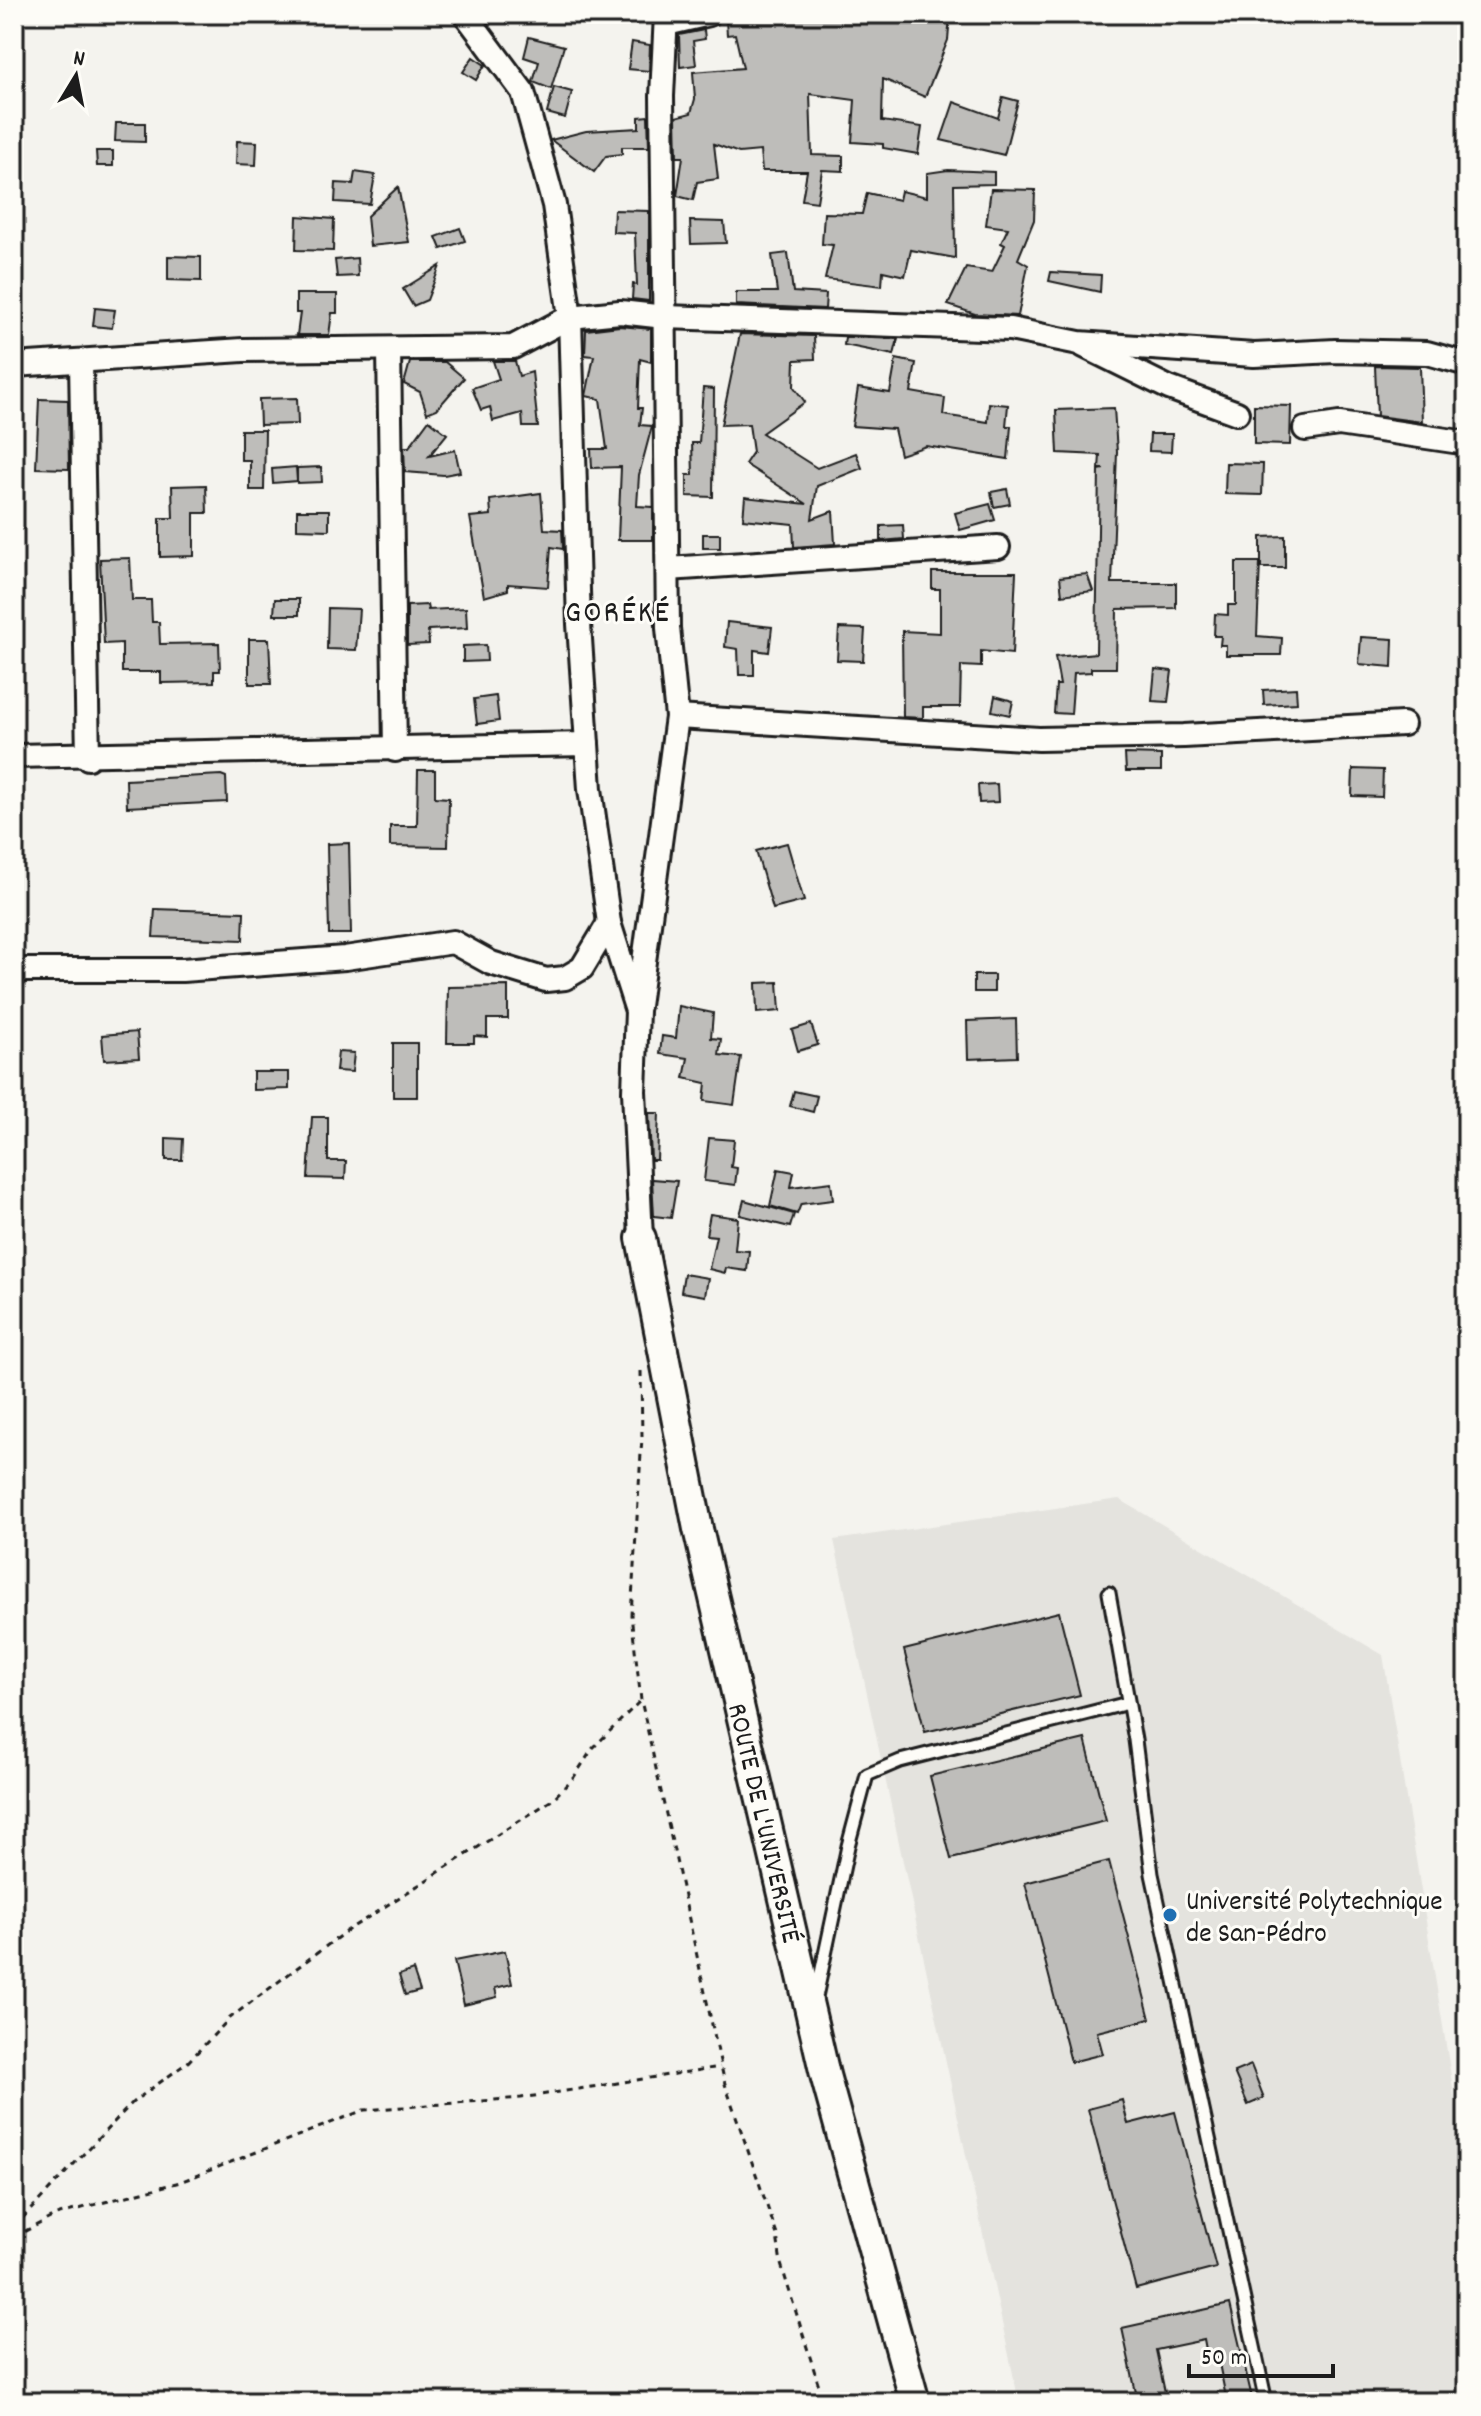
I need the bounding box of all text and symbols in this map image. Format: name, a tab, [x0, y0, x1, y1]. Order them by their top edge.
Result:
north arrow	[36, 36, 116, 116]
text: N	[71, 44, 87, 76]
district label: GORÉKÉ	[565, 592, 671, 638]
street label: ROUTE DE L'UNIVERSITÉ	[714, 1700, 809, 1948]
place label: Université Polytechnique de San-Pédro	[1186, 1884, 1442, 1956]
marker: Université Polytechnique de San-Pédro	[1161, 1906, 1179, 1924]
scale bar	[1189, 2328, 1333, 2378]
text: 50 m	[1201, 2342, 1247, 2376]

